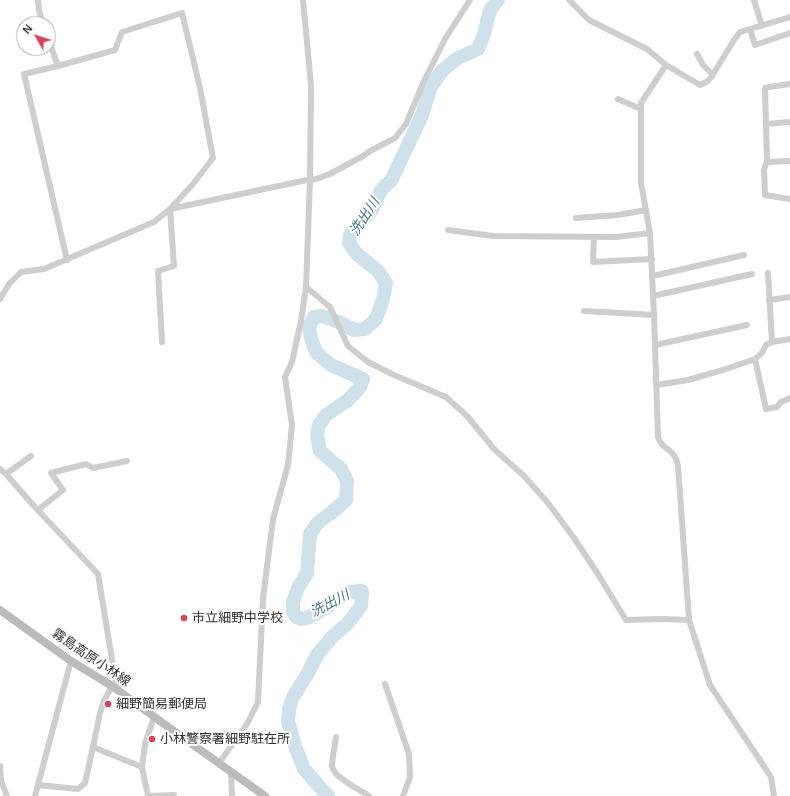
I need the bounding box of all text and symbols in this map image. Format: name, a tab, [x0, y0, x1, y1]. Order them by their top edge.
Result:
north arrow	[16, 16, 56, 56]
text: N	[20, 22, 35, 36]
water label: 洗出川	[347, 195, 383, 239]
water label: 洗出川	[308, 587, 352, 621]
place label: 市立細野中学校	[192, 610, 283, 626]
marker: 市立細野中学校	[179, 613, 189, 623]
street label: 霧島高原小林線	[49, 626, 133, 690]
place label: 細野簡易郵便局	[116, 696, 207, 712]
marker: 細野簡易郵便局	[103, 699, 113, 709]
place label: 小林警察署細野駐在所	[160, 731, 290, 747]
marker: 小林警察署細野駐在所	[147, 734, 157, 744]

